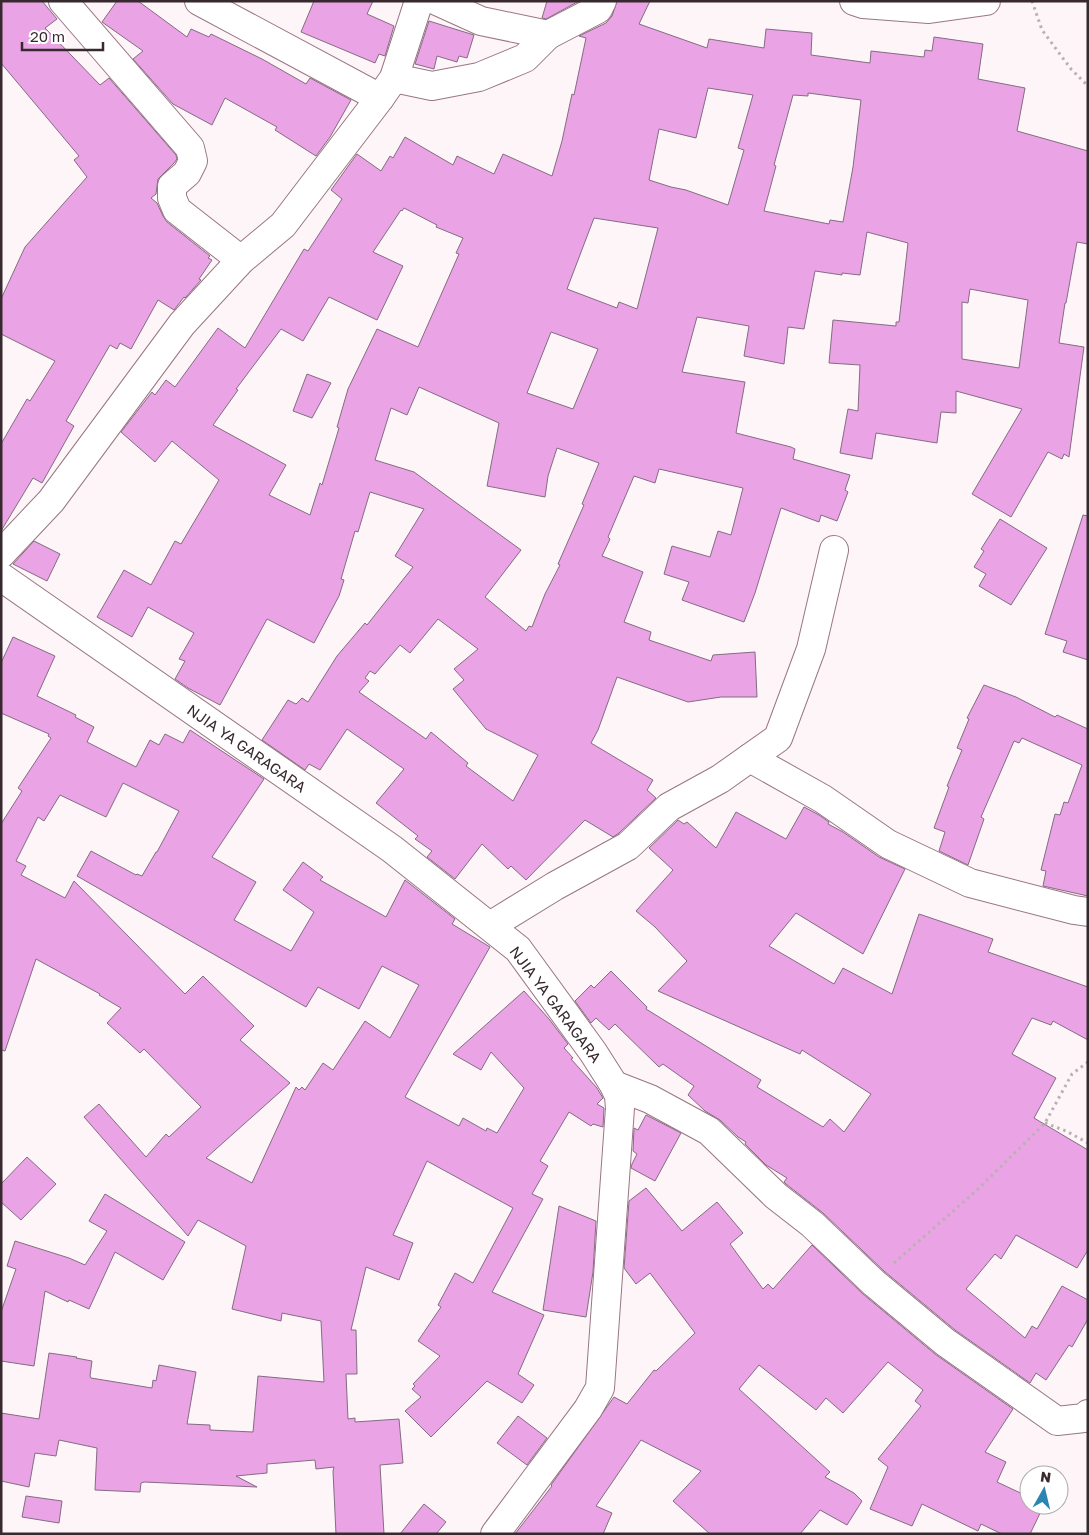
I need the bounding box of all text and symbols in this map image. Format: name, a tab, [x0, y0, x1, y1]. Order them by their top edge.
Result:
scale bar	[22, 20, 104, 52]
text: 20 m	[30, 27, 65, 45]
street label: NJIA YA GARAGARA	[184, 700, 310, 796]
street label: NJIA YA GARAGARA	[506, 942, 606, 1066]
north arrow	[1019, 1465, 1069, 1515]
text: N	[1039, 1467, 1052, 1486]

